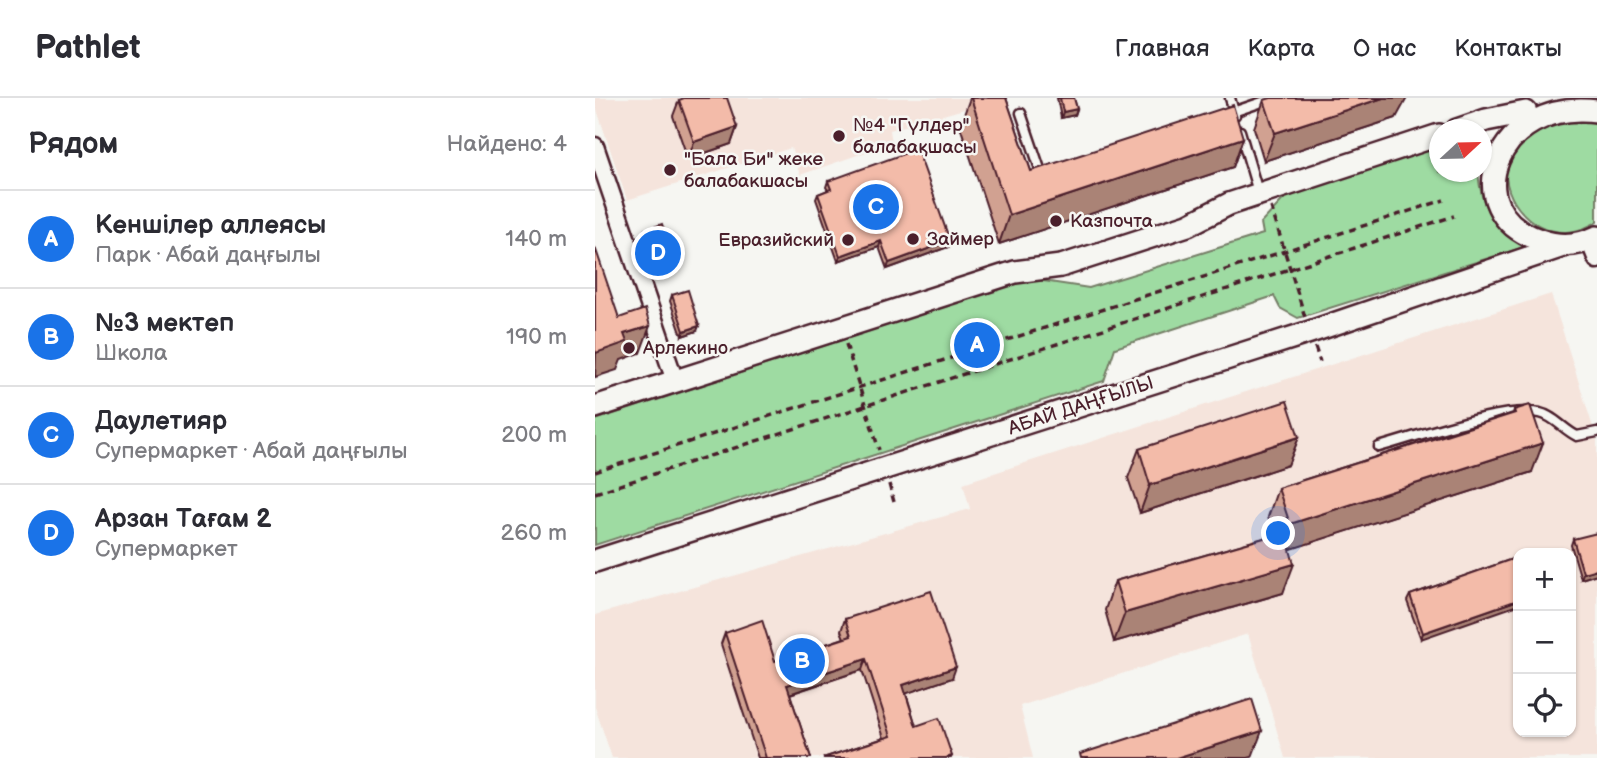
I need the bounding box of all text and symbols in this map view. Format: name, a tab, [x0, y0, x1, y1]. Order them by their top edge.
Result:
text: Pathlet	[35, 28, 140, 68]
text: Главная	[1115, 34, 1209, 63]
text: Карта	[1247, 34, 1315, 63]
text: О нас	[1353, 34, 1416, 63]
text: Контакты	[1454, 34, 1562, 63]
place label: №4 "Гүлдер" балабақшасы	[853, 114, 977, 159]
north arrow	[1429, 119, 1492, 182]
text: Рядом	[28, 126, 118, 162]
marker: №4 "Гүлдер" балабақшасы	[831, 128, 847, 144]
text: Найдено: 4	[447, 130, 567, 158]
place label: "Бала Би" жеке балабакшасы	[684, 148, 824, 193]
marker: "Бала Би" жеке балабакшасы	[662, 162, 678, 178]
pin: C	[853, 181, 899, 233]
text: Кеншілер аллеясы	[95, 210, 326, 241]
place label: Казпочта	[1070, 210, 1153, 233]
marker: Казпочта	[1048, 213, 1064, 229]
text: A	[44, 225, 58, 253]
text: 140 m	[505, 225, 567, 253]
pin: D	[635, 227, 681, 279]
place label: Займер	[927, 228, 994, 251]
place label: Евразийский	[718, 229, 834, 252]
marker: Займер	[905, 231, 921, 247]
marker: Евразийский	[840, 232, 856, 248]
text: Парк · Абай даңғылы	[95, 241, 321, 269]
text: №3 мектеп	[95, 308, 234, 339]
pin: A	[954, 319, 1000, 371]
text: B	[43, 323, 59, 351]
text: 190 m	[506, 323, 567, 351]
place label: Арлекино	[642, 337, 728, 360]
text: Школа	[95, 339, 168, 367]
marker: Арлекино	[621, 340, 637, 356]
street label: АБАЙ ДАҢҒЫЛЫ	[1004, 372, 1157, 441]
text: Даулетияр	[95, 406, 227, 437]
text: C	[43, 421, 59, 449]
text: 200 m	[501, 421, 567, 449]
text: Супермаркет · Абай даңғылы	[95, 437, 408, 465]
text: Арзан Тағам 2	[95, 504, 272, 535]
your location	[1261, 516, 1295, 550]
text: D	[43, 519, 59, 547]
text: 260 m	[501, 519, 567, 547]
text: Супермаркет	[95, 535, 238, 563]
map controls	[1513, 548, 1576, 737]
button: +	[1513, 548, 1576, 611]
button: −	[1513, 611, 1576, 674]
pin: B	[779, 635, 825, 687]
button: locate	[1513, 674, 1576, 737]

